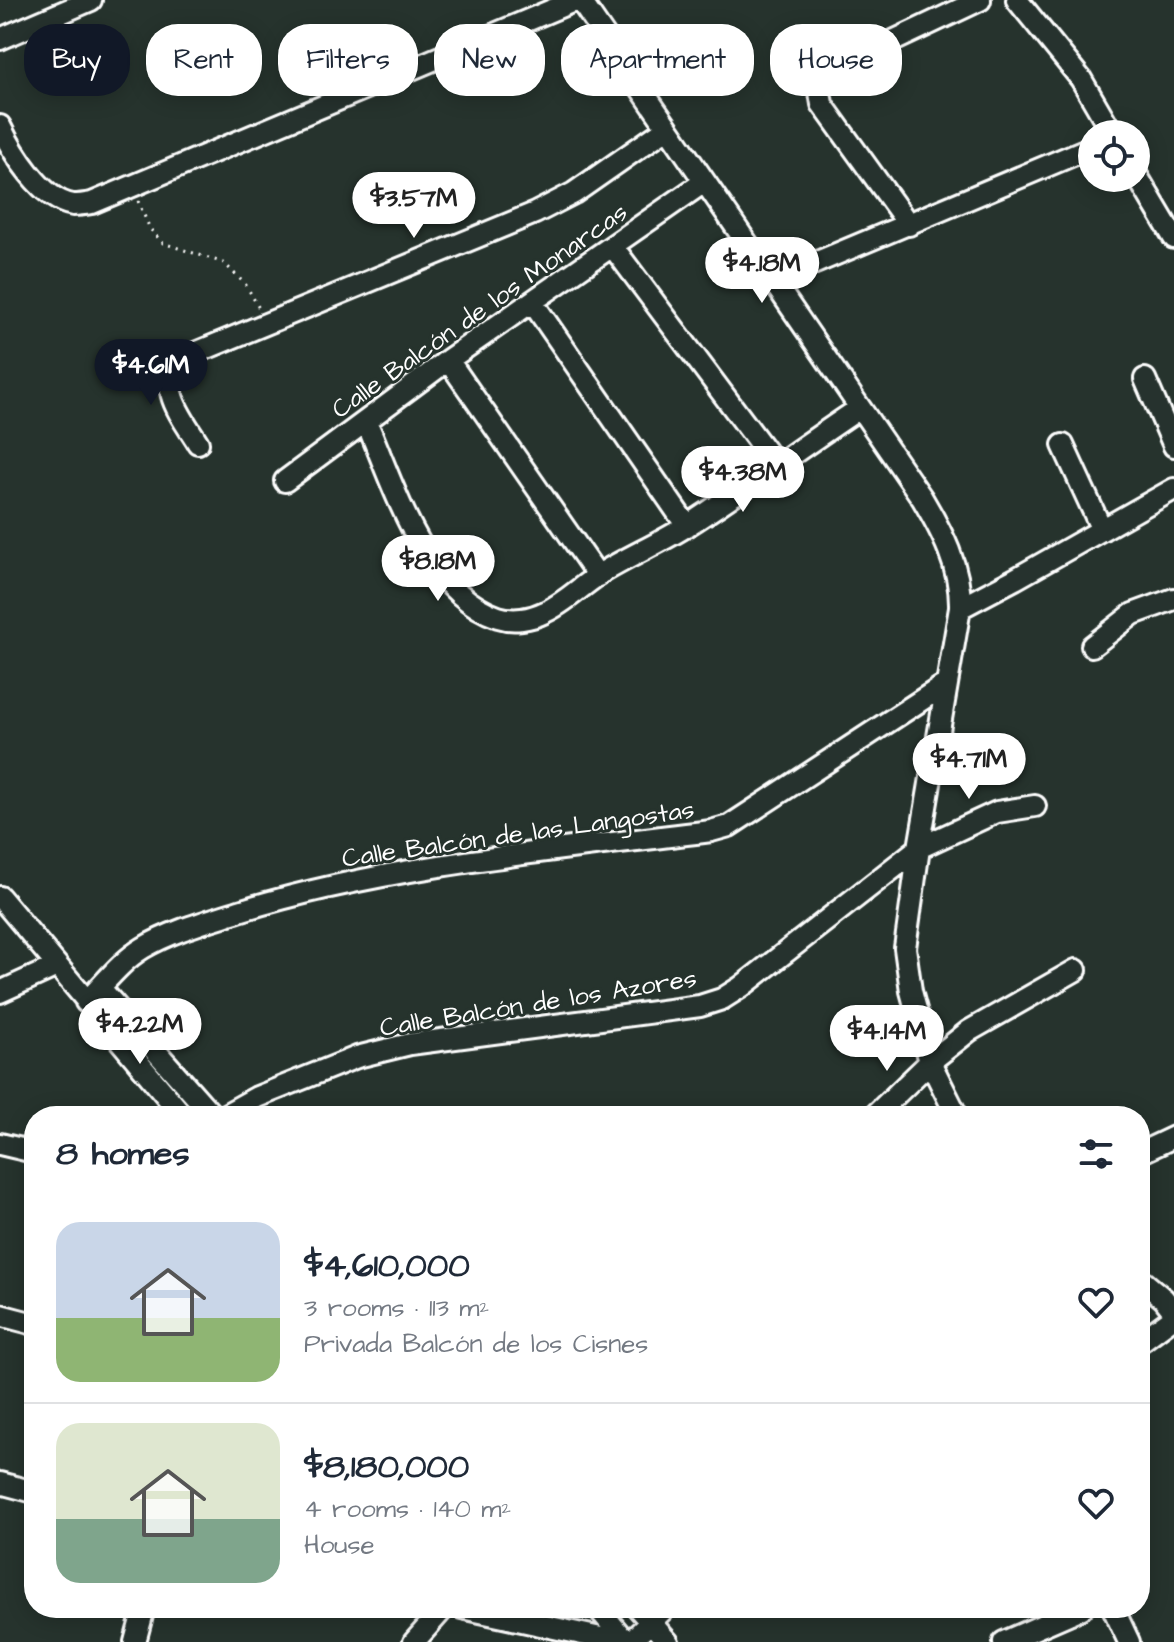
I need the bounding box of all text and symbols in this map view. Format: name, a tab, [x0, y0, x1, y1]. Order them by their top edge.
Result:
chip: Buy	[24, 24, 130, 96]
chip: Rent	[146, 24, 262, 96]
chip: Filters	[278, 24, 418, 96]
chip: New	[434, 24, 545, 96]
chip: Apartment	[561, 24, 754, 96]
chip: House	[770, 24, 902, 96]
map controls	[1078, 120, 1150, 192]
button: locate	[1078, 120, 1150, 192]
pin: $3.57M	[349, 172, 479, 240]
text: $3.57M	[370, 180, 458, 216]
street label: Calle Balcón de los Monarcas	[324, 195, 635, 427]
pin: $4.18M	[697, 237, 827, 305]
text: $4.18M	[723, 245, 801, 281]
pin: $4.61M	[86, 339, 216, 407]
text: $4.61M	[113, 347, 189, 383]
pin: $4.38M	[678, 446, 808, 514]
text: $4.38M	[699, 454, 787, 490]
pin: $8.18M	[373, 535, 503, 603]
text: $8.18M	[400, 543, 476, 579]
pin: $4.71M	[904, 733, 1034, 801]
text: $4.71M	[931, 741, 1007, 777]
street label: Calle Balcón de las Langostas	[340, 791, 697, 879]
street label: Calle Balcón de los Azores	[377, 960, 699, 1046]
pin: $4.22M	[75, 998, 205, 1066]
pin: $4.14M	[822, 1005, 952, 1073]
text: $4.22M	[96, 1006, 184, 1042]
text: $4.14M	[848, 1013, 926, 1049]
text: 8 homes	[56, 1130, 190, 1178]
icon: filters	[1074, 1132, 1118, 1176]
text: $4,610,000	[304, 1242, 470, 1290]
icon: home	[120, 1254, 216, 1350]
icon: heart	[1074, 1280, 1118, 1324]
text: 3 rooms · 113 m²	[304, 1290, 489, 1326]
text: Privada Balcón de los Cisnes	[304, 1326, 648, 1362]
text: $8,180,000	[304, 1443, 469, 1491]
icon: home	[120, 1455, 216, 1551]
icon: heart	[1074, 1481, 1118, 1525]
text: 4 rooms · 140 m²	[304, 1491, 511, 1527]
text: House	[304, 1527, 375, 1563]

